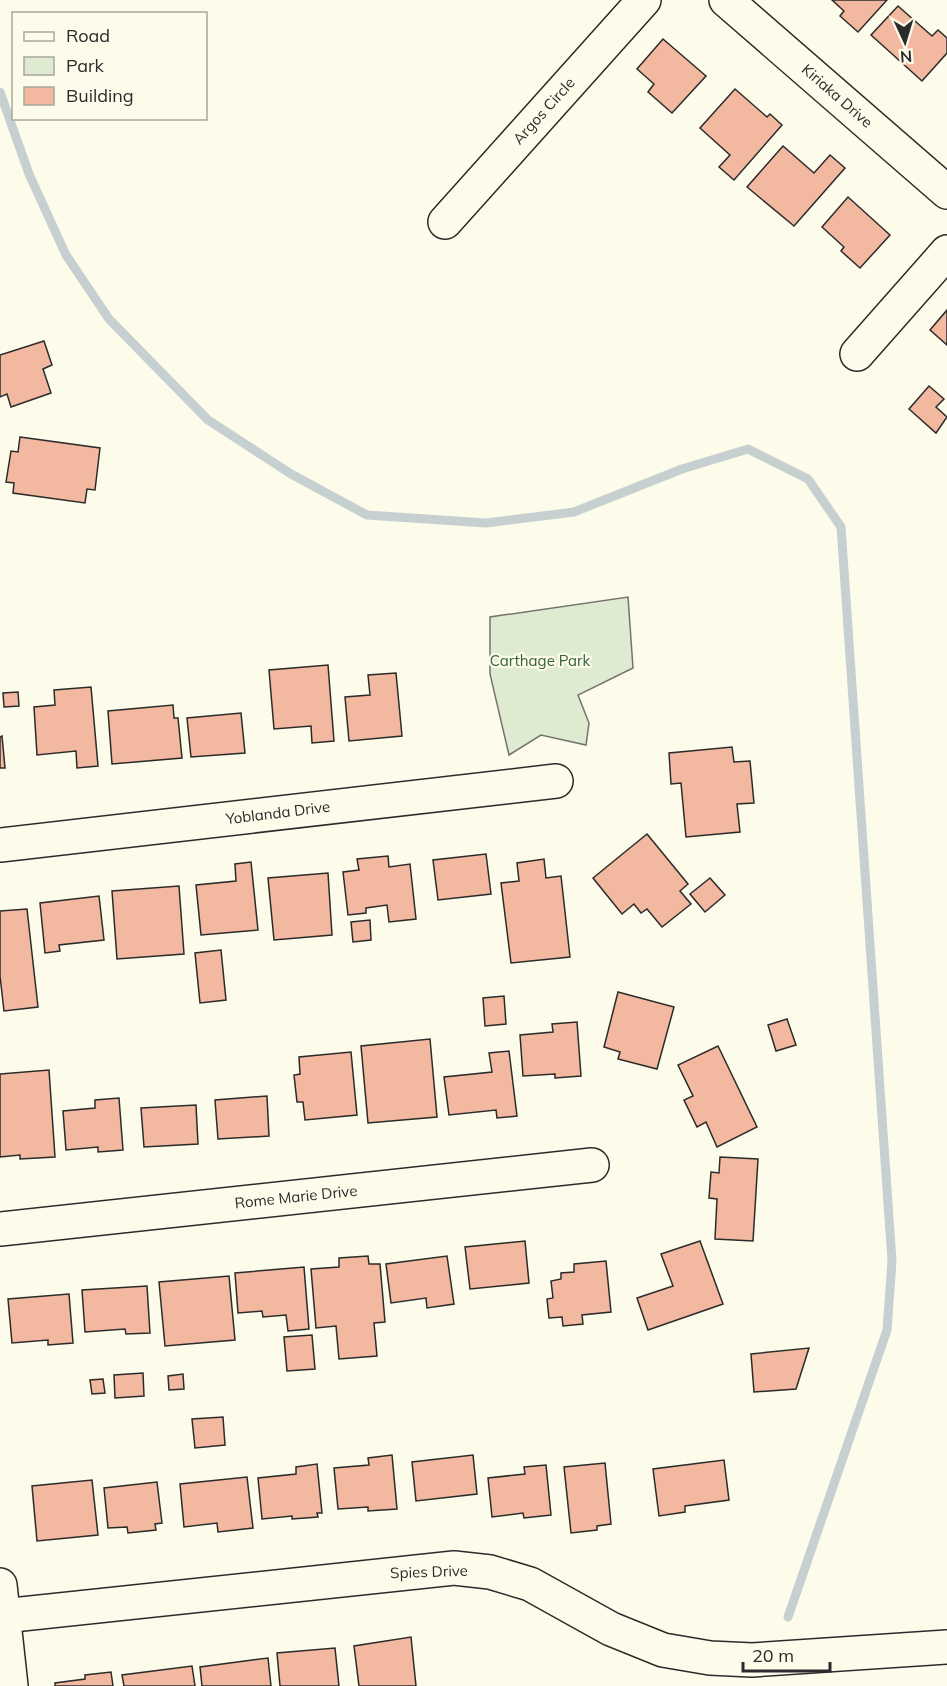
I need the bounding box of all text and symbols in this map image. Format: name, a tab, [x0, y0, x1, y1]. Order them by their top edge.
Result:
legend	[12, 12, 207, 120]
north arrow	[875, 12, 935, 72]
text: Road	[66, 24, 110, 47]
text: N	[899, 47, 913, 67]
text: Park	[66, 54, 105, 77]
street label: Kiriaka Drive	[798, 60, 877, 132]
street label: Argos Circle	[509, 73, 579, 148]
text: Building	[66, 84, 134, 107]
park label: Carthage Park	[490, 651, 591, 670]
street label: Yoblanda Drive	[224, 797, 331, 828]
street label: Rome Marie Drive	[234, 1181, 358, 1212]
street label: Spies Drive	[390, 1561, 468, 1582]
scale bar	[743, 1635, 830, 1673]
text: 20 m	[752, 1644, 794, 1667]

